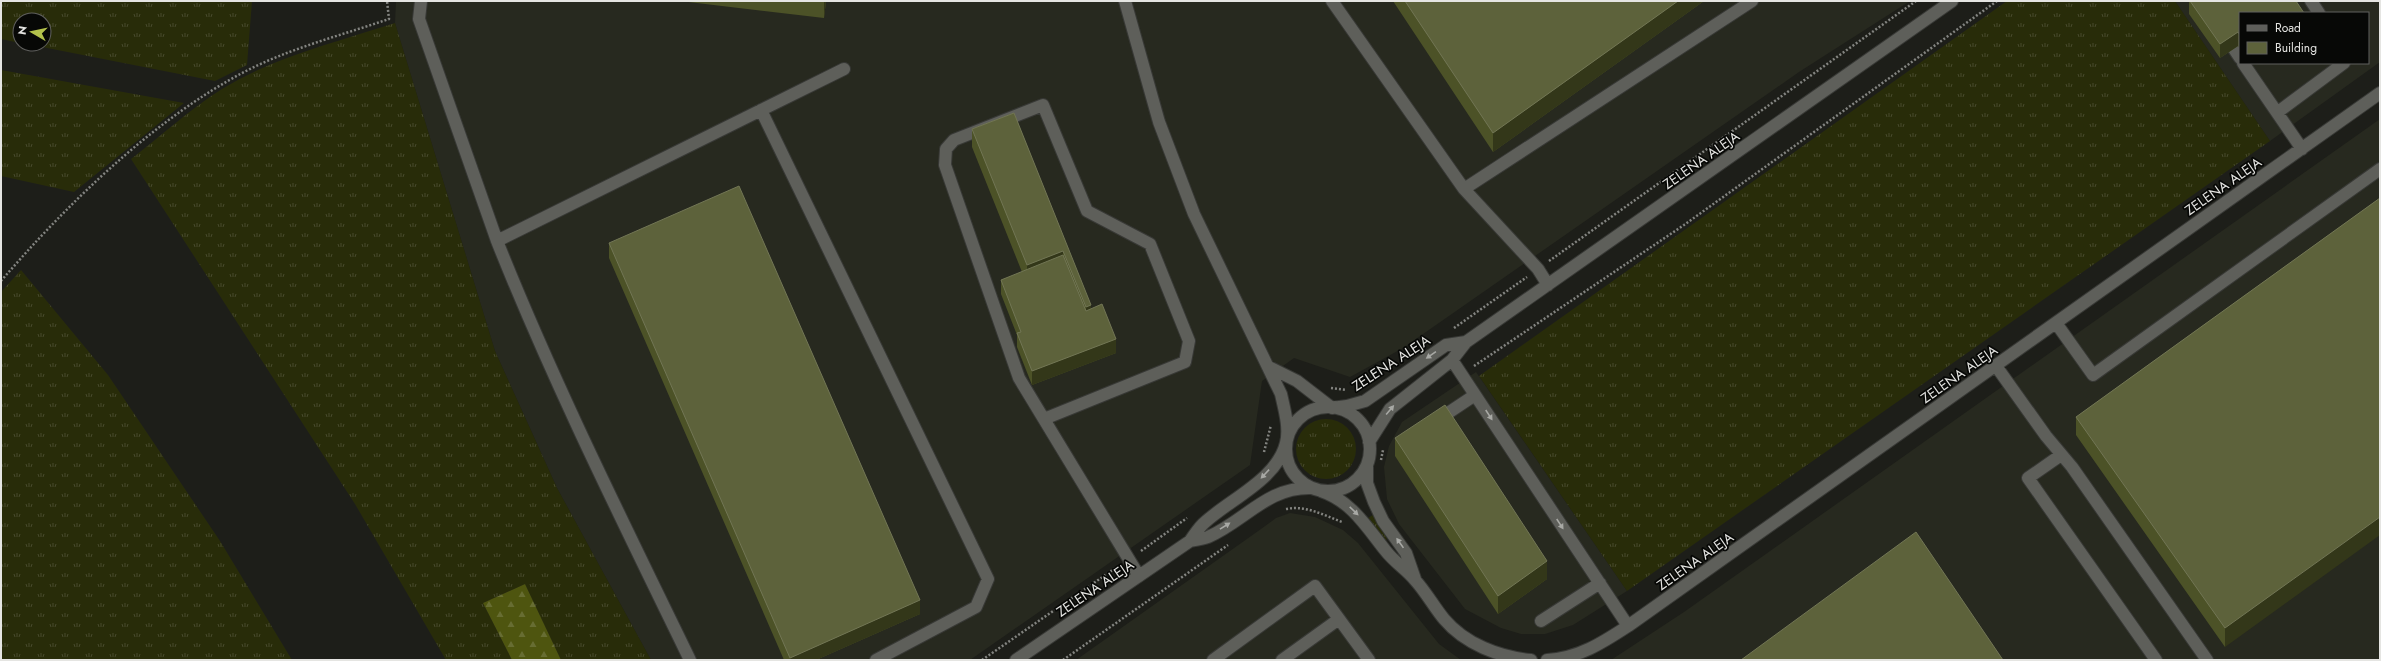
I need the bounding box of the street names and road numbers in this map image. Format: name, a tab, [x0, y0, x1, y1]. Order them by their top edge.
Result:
street label: ZELENA ALEJA	[1659, 126, 1744, 194]
street label: ZELENA ALEJA	[2181, 152, 2266, 220]
street label: ZELENA ALEJA	[1348, 330, 1435, 396]
street label: ZELENA ALEJA	[1917, 340, 2002, 408]
street label: ZELENA ALEJA	[1653, 527, 1738, 595]
street label: ZELENA ALEJA	[1052, 554, 1138, 621]

